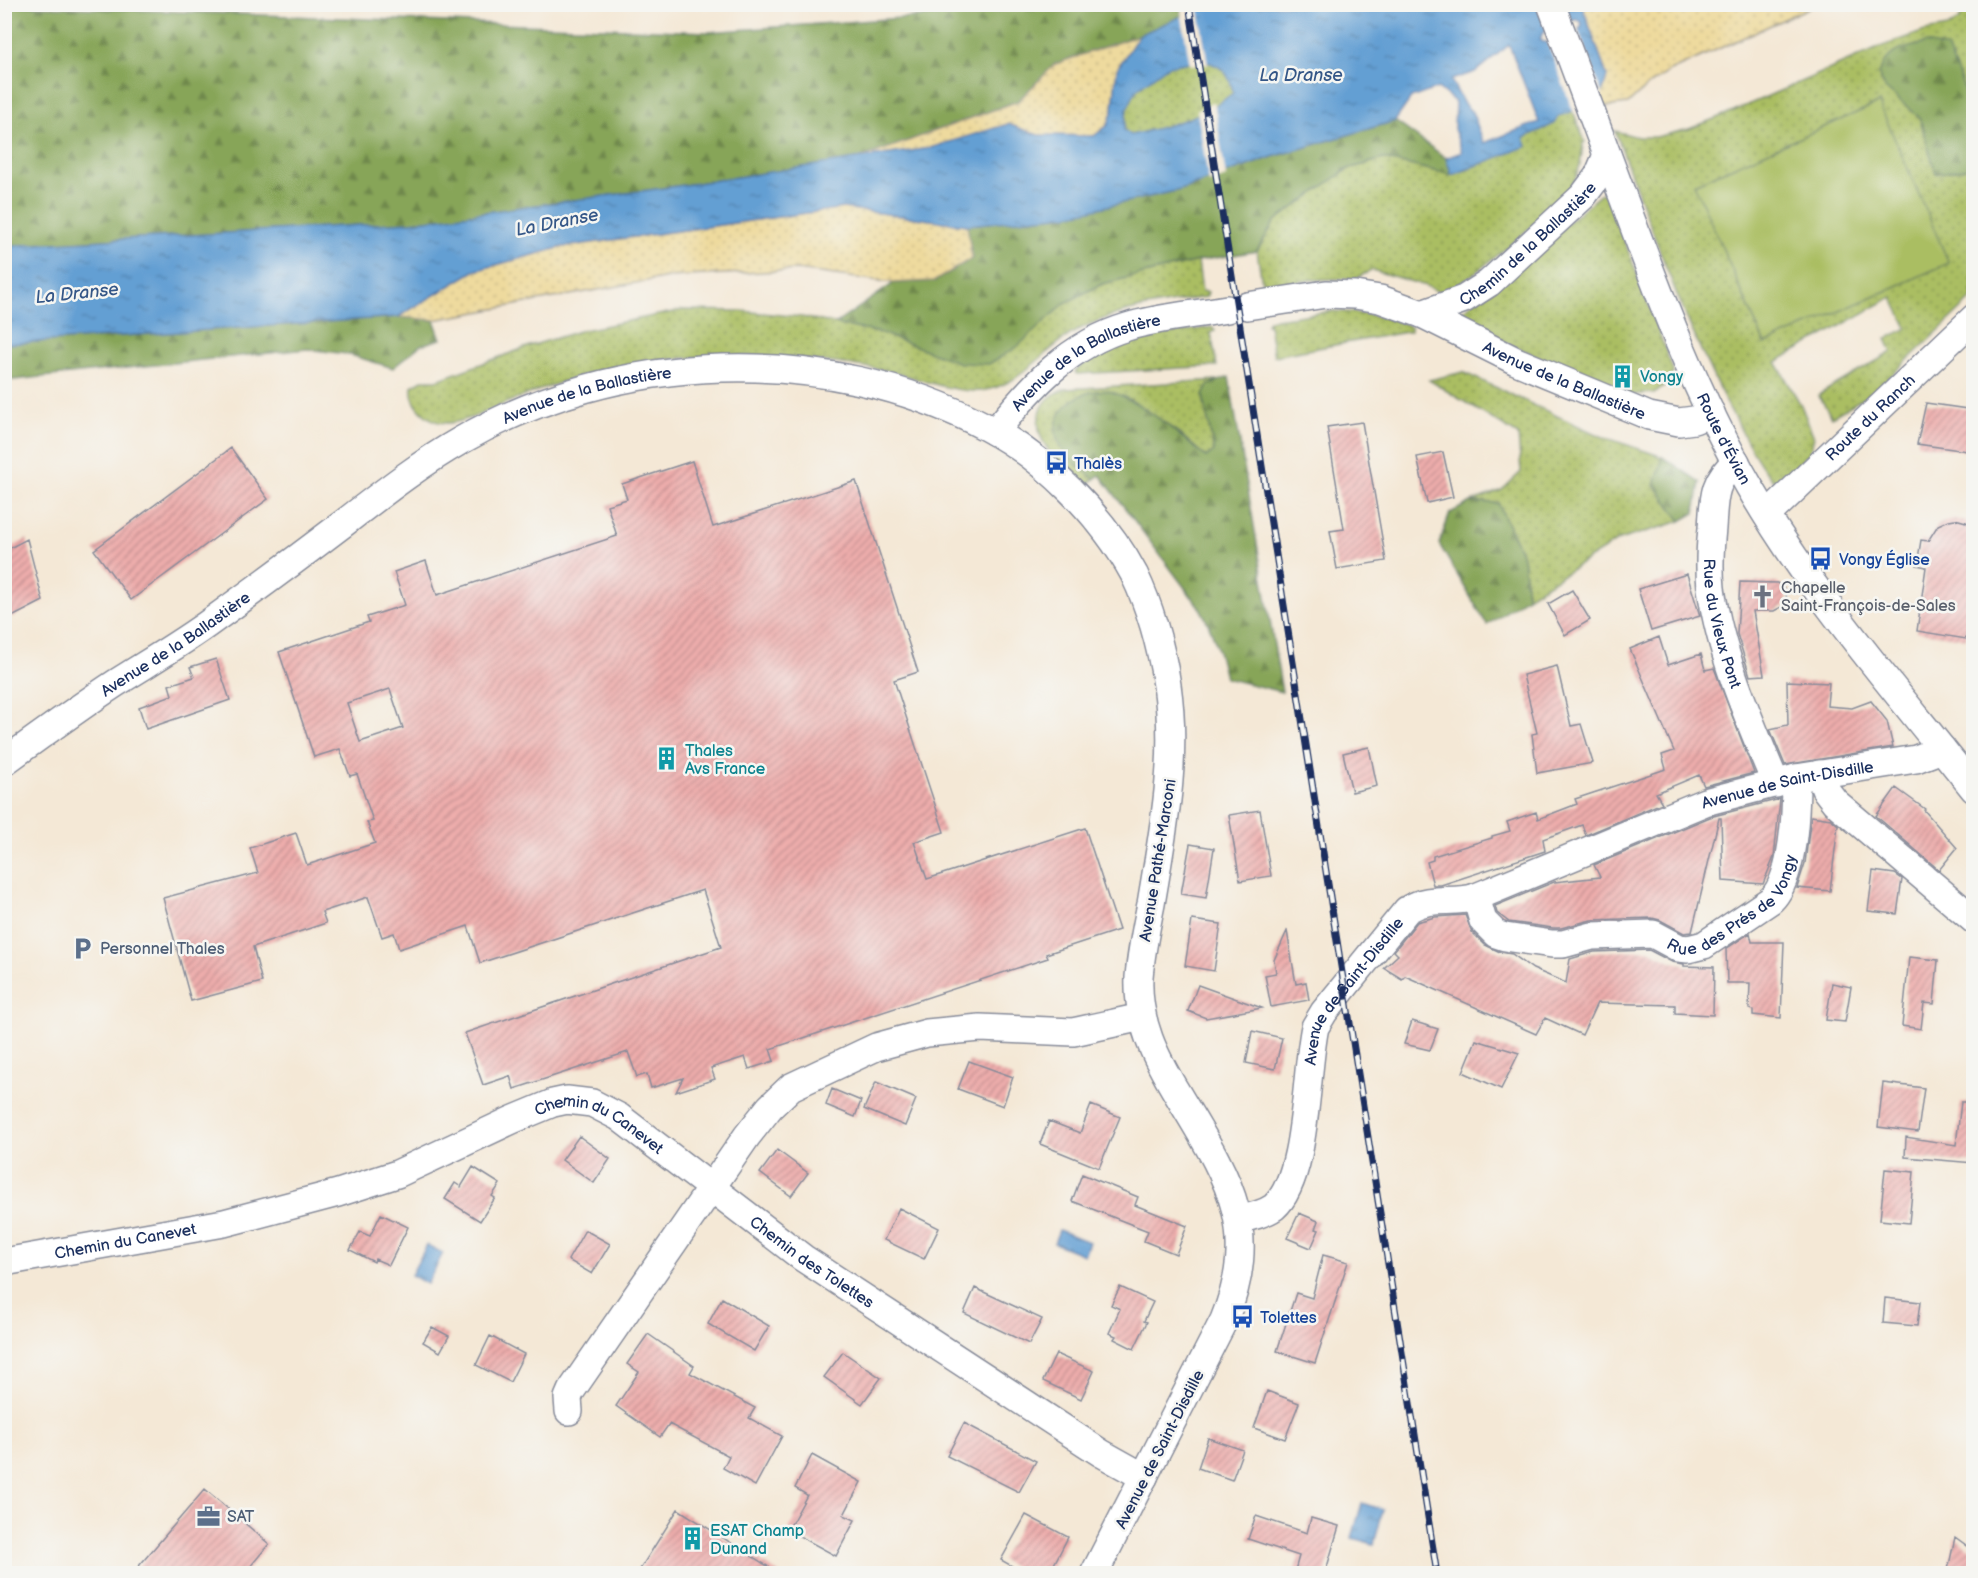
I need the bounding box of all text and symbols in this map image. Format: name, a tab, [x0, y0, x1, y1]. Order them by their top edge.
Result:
water label: La Dranse	[1259, 65, 1343, 86]
street label: Chemin de la Ballastière	[1456, 179, 1601, 311]
water label: La Dranse	[514, 204, 600, 241]
water label: La Dranse	[34, 279, 120, 308]
street label: Avenue de la Ballastière	[1008, 311, 1163, 416]
street label: Avenue de la Ballastière	[1479, 338, 1649, 425]
building icon: Vongy	[1609, 363, 1635, 389]
street label: Avenue de la Ballastière	[500, 364, 673, 429]
place label: Vongy	[1640, 368, 1684, 387]
street label: Route du Ranch	[1822, 371, 1920, 465]
street label: Route d'Évian	[1692, 390, 1754, 488]
bus stop icon: Thalès	[1043, 450, 1069, 476]
place label: Thalès	[1074, 455, 1122, 474]
bus stop icon: Vongy Église	[1808, 546, 1834, 572]
place label: Vongy Église	[1839, 549, 1930, 570]
street label: Rue du Vieux Pont	[1699, 559, 1745, 691]
place label: Chapelle Saint-François-de-Sales	[1781, 579, 1956, 616]
church icon: Chapelle Saint-François-de-Sales	[1750, 583, 1776, 609]
street label: Avenue de la Ballastière	[98, 588, 255, 701]
place label: Thales Avs France	[685, 742, 766, 779]
building icon: Thales Avs France	[654, 746, 680, 772]
street label: Avenue de Saint-Disdille	[1700, 758, 1876, 814]
street label: Avenue Pathé-Marconi	[1136, 778, 1181, 943]
street label: Rue des Prés de Vongy	[1663, 852, 1801, 960]
street label: Avenue de Saint-Disdille	[1302, 914, 1409, 1066]
parking icon: Personnel Thales	[69, 935, 95, 961]
place label: Personnel Thales	[100, 940, 225, 959]
street label: Chemin du Canevet	[532, 1092, 667, 1159]
street label: Chemin des Tolettes	[745, 1213, 877, 1313]
street label: Chemin du Canevet	[53, 1220, 198, 1264]
bus stop icon: Tolettes	[1229, 1304, 1255, 1330]
place label: Tolettes	[1260, 1309, 1317, 1328]
street label: Avenue de Saint-Disdille	[1112, 1367, 1209, 1532]
office icon: SAT	[196, 1503, 222, 1529]
place label: SAT	[227, 1508, 255, 1527]
place label: ESAT Champ Dunand	[710, 1522, 804, 1559]
building icon: ESAT Champ Dunand	[679, 1526, 705, 1552]

